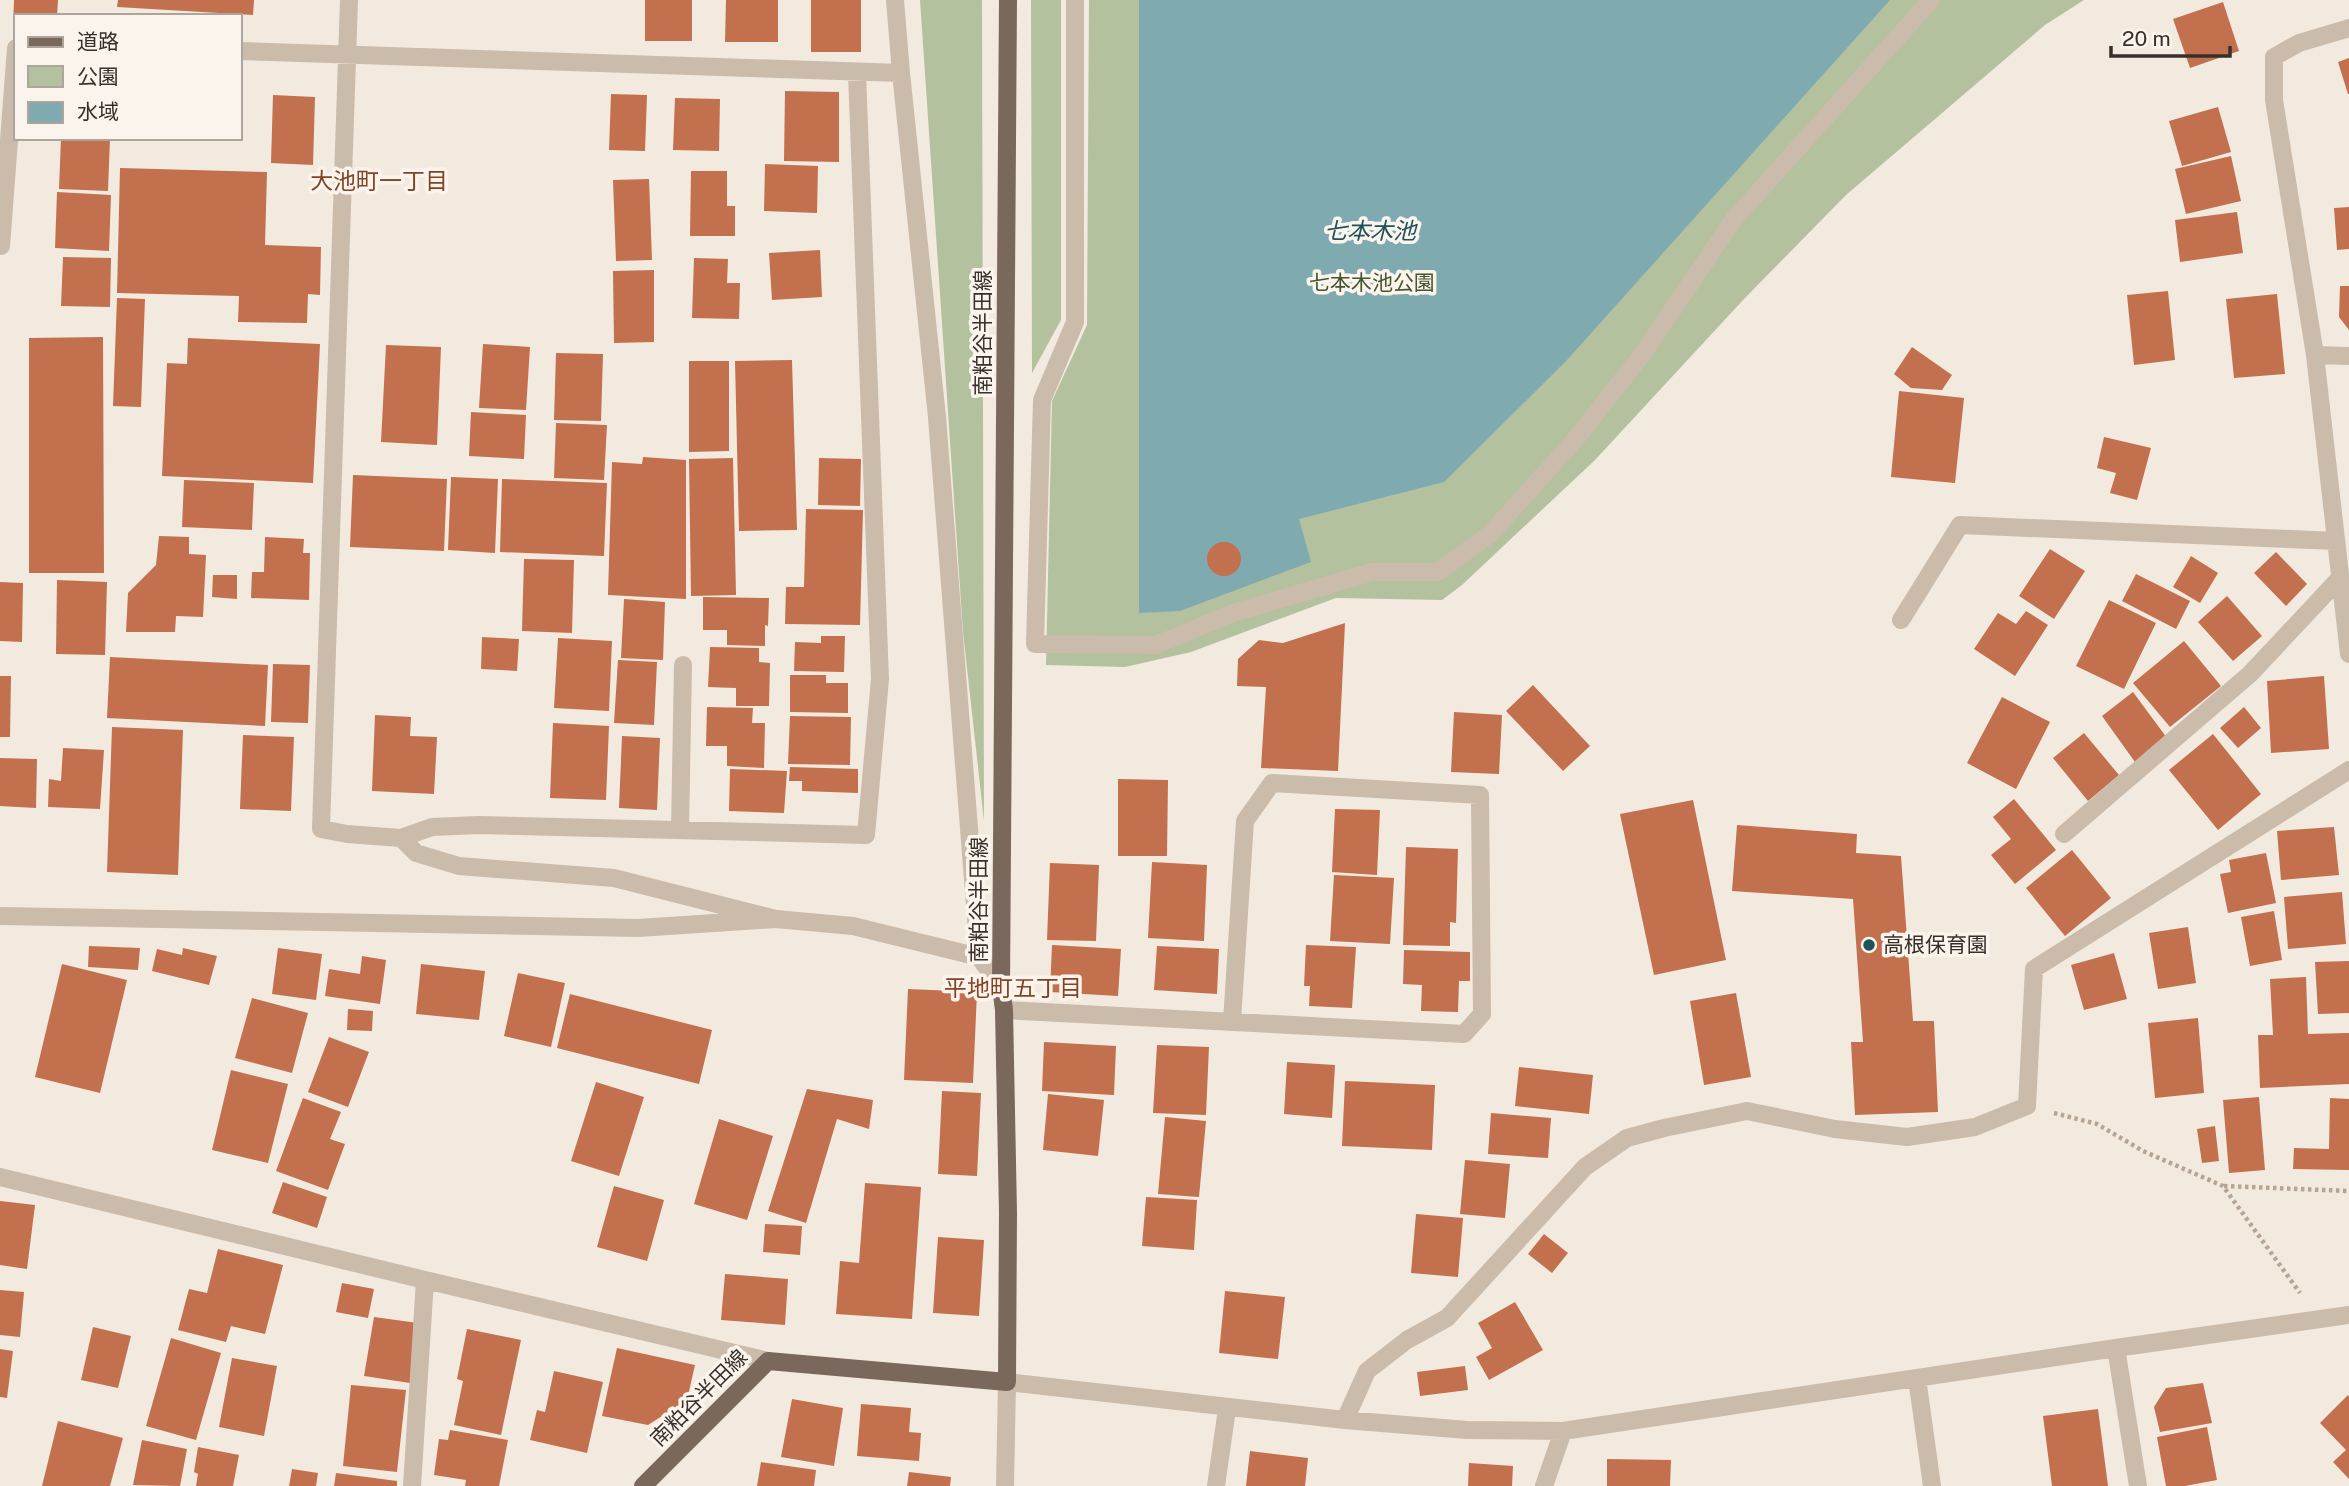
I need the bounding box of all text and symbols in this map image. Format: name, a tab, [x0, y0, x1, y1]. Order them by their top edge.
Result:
legend	[14, 14, 242, 140]
scale bar	[2111, 14, 2230, 58]
text: 20 m	[2122, 26, 2171, 51]
text: 道路	[77, 29, 119, 54]
text: 公園	[77, 64, 119, 89]
text: 水域	[77, 99, 119, 124]
district label: 大池町一丁目	[310, 167, 448, 194]
water label: 七本木池	[1324, 217, 1418, 244]
street label: 南粕谷半田線	[970, 270, 995, 396]
park label: 七本木池公園	[1309, 270, 1435, 295]
street label: 南粕谷半田線	[966, 837, 991, 963]
place label: 高根保育園	[1883, 932, 1988, 957]
marker: 高根保育園	[1861, 937, 1877, 953]
district label: 平地町五丁目	[944, 974, 1082, 1001]
street label: 南粕谷半田線	[645, 1344, 752, 1451]

